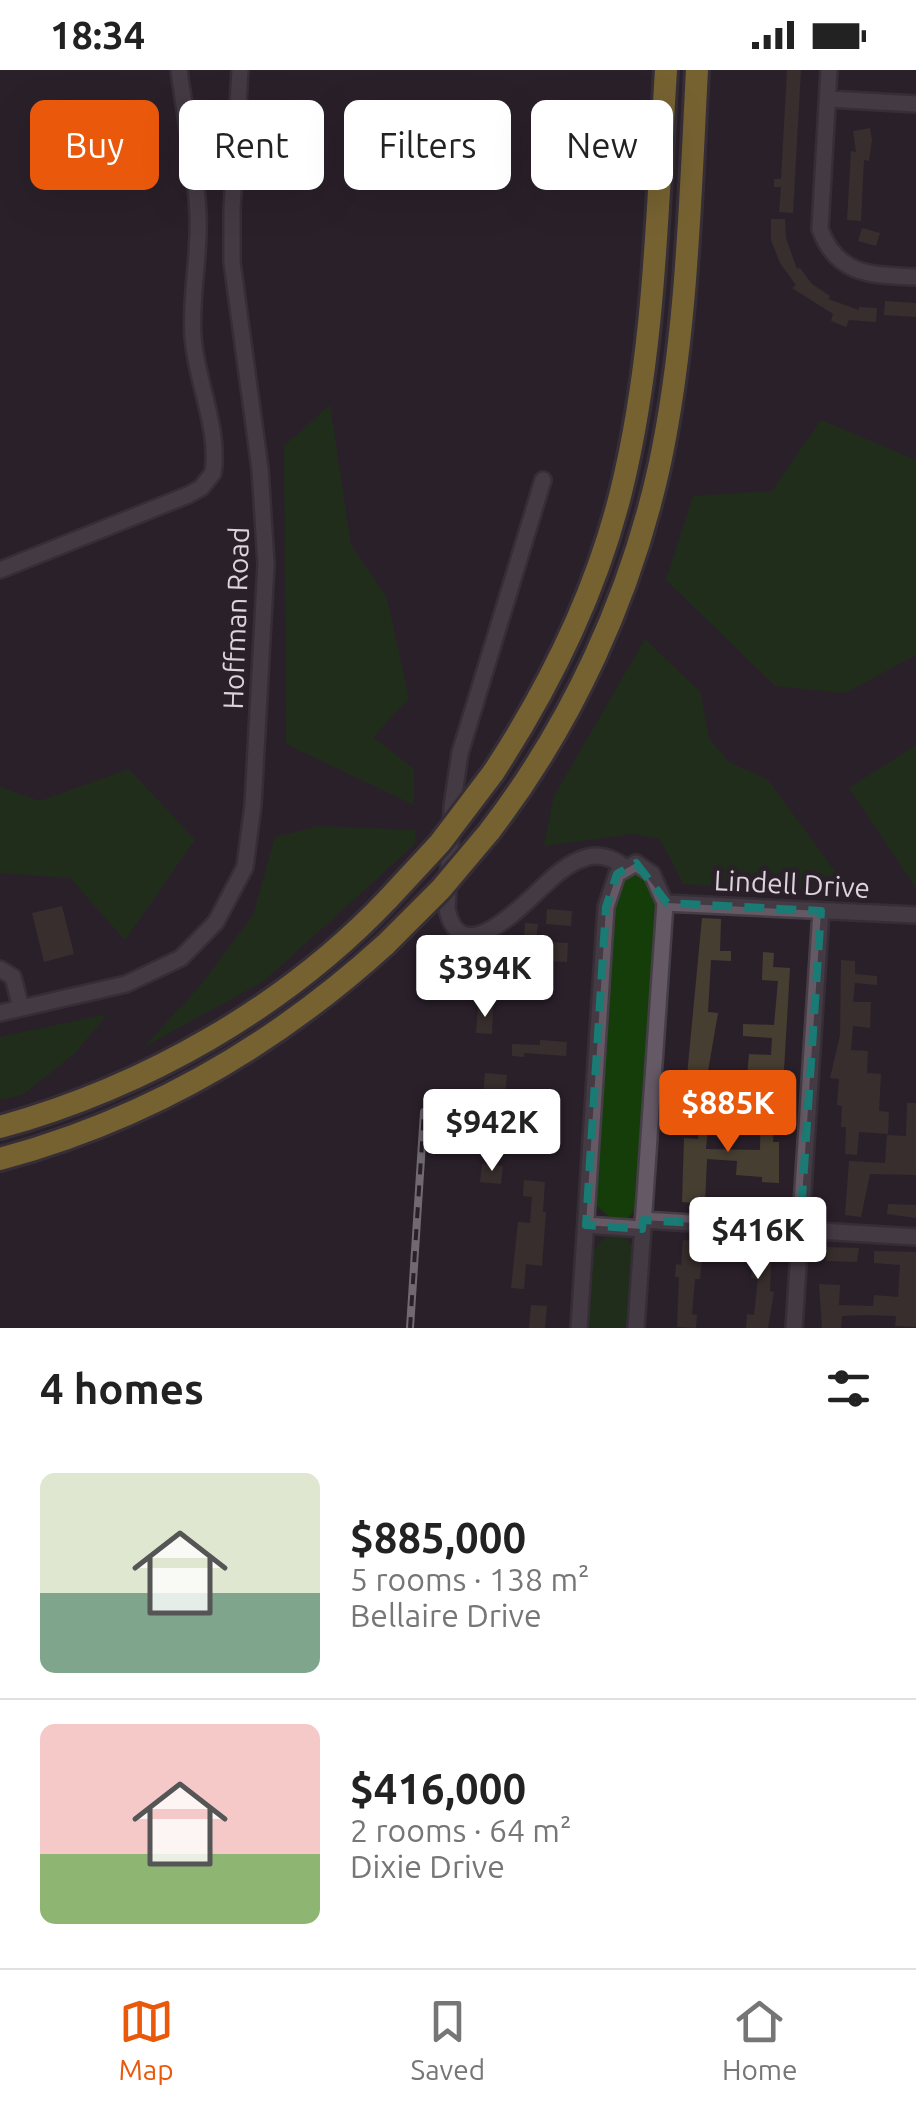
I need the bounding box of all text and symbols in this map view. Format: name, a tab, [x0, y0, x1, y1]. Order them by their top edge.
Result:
text: 18:34	[50, 14, 145, 56]
chip: Buy	[30, 100, 159, 190]
chip: Rent	[179, 100, 324, 190]
chip: Filters	[344, 100, 511, 190]
chip: New	[531, 100, 673, 190]
street label: Hoffman Road	[217, 526, 254, 710]
street label: Lindell Drive	[713, 864, 871, 903]
pin: $394K	[415, 935, 555, 1020]
text: $394K	[438, 949, 532, 985]
pin: $885K	[658, 1070, 798, 1155]
text: $885K	[681, 1084, 775, 1120]
pin: $942K	[422, 1089, 562, 1174]
text: $942K	[445, 1103, 539, 1139]
pin: $416K	[688, 1197, 828, 1282]
text: $416K	[711, 1211, 805, 1247]
icon: filters	[821, 1361, 876, 1416]
text: 4 homes	[40, 1365, 204, 1412]
icon: home	[120, 1513, 240, 1633]
text: $885,000	[350, 1514, 526, 1561]
text: 5 rooms · 138 m²	[350, 1561, 590, 1597]
text: Bellaire Drive	[350, 1597, 542, 1633]
icon: home	[120, 1764, 240, 1884]
text: $416,000	[350, 1765, 526, 1812]
text: 2 rooms · 64 m²	[350, 1812, 571, 1848]
text: Dixie Drive	[350, 1848, 505, 1884]
tab: Map	[118, 1994, 174, 2085]
tab: Saved	[411, 1994, 485, 2085]
tab: Home	[722, 1994, 798, 2085]

